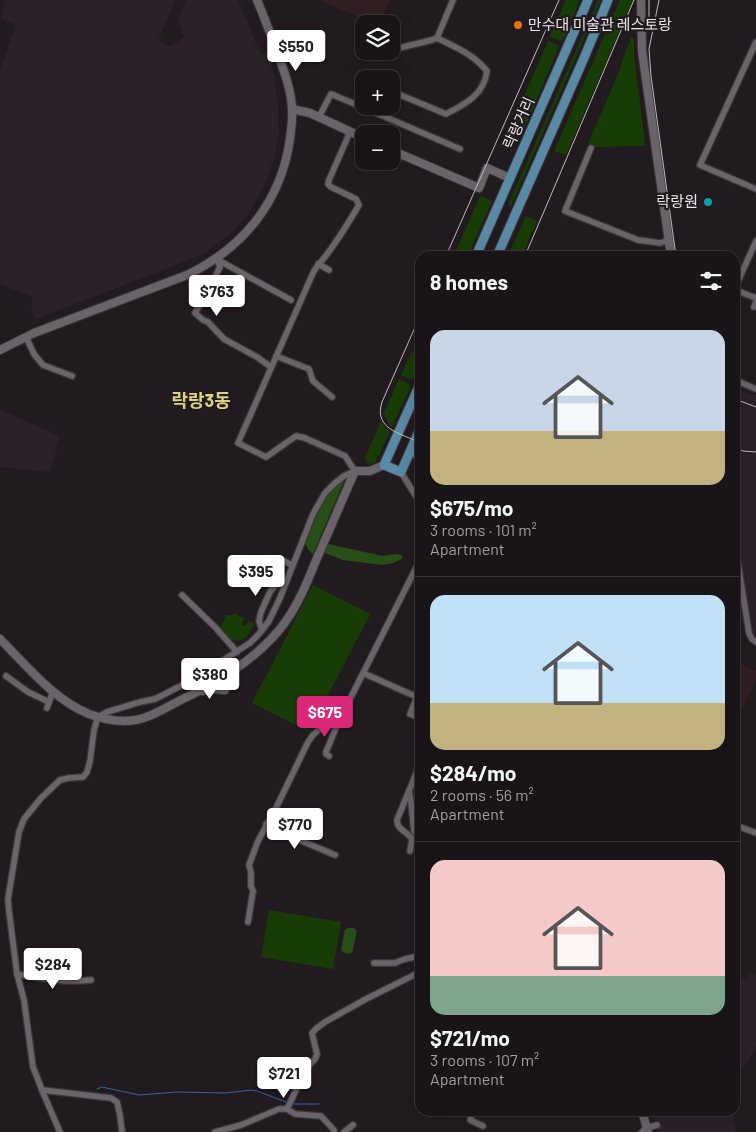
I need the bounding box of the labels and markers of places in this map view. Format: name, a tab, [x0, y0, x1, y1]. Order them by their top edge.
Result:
place label: 만수대 미술관 레스토랑	[528, 15, 672, 33]
marker: 만수대 미술관 레스토랑	[512, 19, 524, 31]
pin: $550	[266, 30, 326, 72]
place label: 락랑원	[657, 192, 698, 210]
marker: 락랑원	[702, 196, 714, 208]
pin: $763	[187, 274, 247, 317]
pin: $395	[226, 554, 286, 597]
pin: $380	[180, 658, 240, 700]
pin: $675	[295, 696, 355, 738]
pin: $770	[265, 808, 325, 850]
pin: $284	[23, 948, 83, 990]
pin: $721	[254, 1056, 314, 1099]

